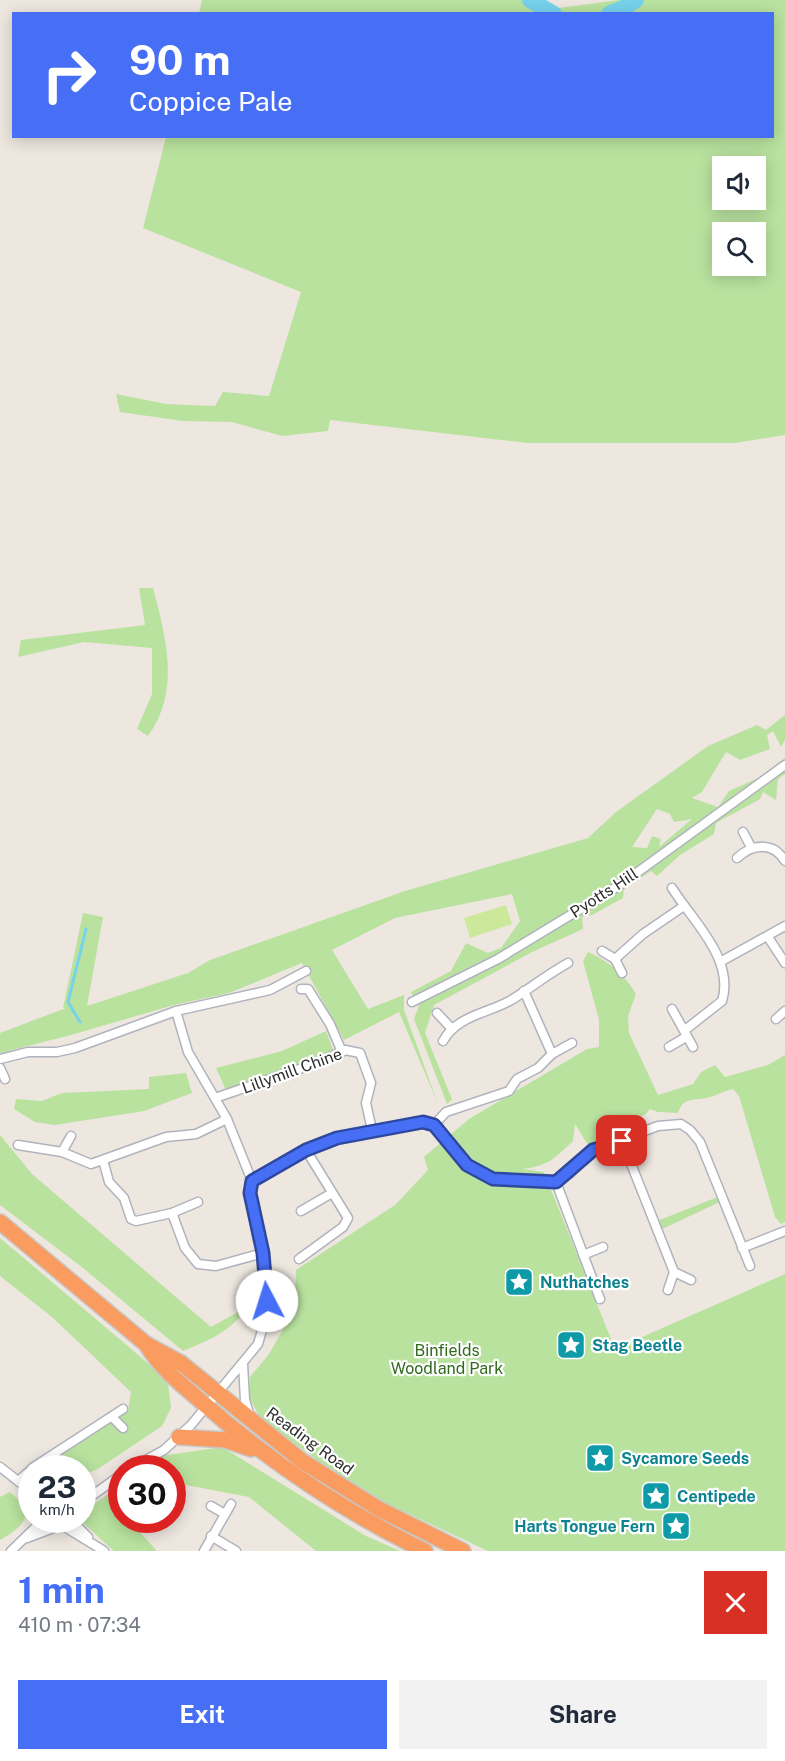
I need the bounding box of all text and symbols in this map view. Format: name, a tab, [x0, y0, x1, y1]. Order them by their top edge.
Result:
text: 90 m	[129, 35, 231, 84]
icon: right	[30, 36, 108, 114]
text: Coppice Pale	[129, 85, 293, 117]
map controls	[712, 156, 766, 276]
button: sound	[712, 156, 766, 210]
button: search	[712, 222, 766, 276]
street label: Pyotts Hill	[567, 864, 642, 922]
street label: Lillymill Chine	[239, 1044, 345, 1098]
pin	[596, 1115, 647, 1166]
icon: arrive	[605, 1124, 638, 1157]
place icon: Nuthatches	[503, 1266, 535, 1298]
position arrow	[235, 1269, 299, 1333]
place label: Nuthatches	[540, 1273, 629, 1292]
place icon: Stag Beetle	[555, 1329, 587, 1361]
place label: Stag Beetle	[592, 1336, 682, 1355]
park label: Binfields Woodland Park	[391, 1341, 503, 1378]
street label: Reading Road	[263, 1403, 357, 1479]
place icon: Sycamore Seeds	[584, 1442, 616, 1474]
place label: Sycamore Seeds	[621, 1449, 749, 1468]
speed limit sign: 30	[108, 1455, 186, 1533]
text: 23	[37, 1469, 77, 1505]
place icon: Centipede	[640, 1480, 672, 1512]
place label: Centipede	[677, 1487, 756, 1506]
text: km/h	[39, 1501, 75, 1518]
place icon: Harts Tongue Fern	[660, 1510, 692, 1542]
place label: Harts Tongue Fern	[514, 1517, 655, 1536]
text: 1 min	[18, 1569, 105, 1611]
button: close	[704, 1571, 767, 1634]
text: 410 m · 07:34	[18, 1613, 141, 1637]
button: Exit	[18, 1680, 387, 1749]
button: Share	[399, 1680, 767, 1749]

